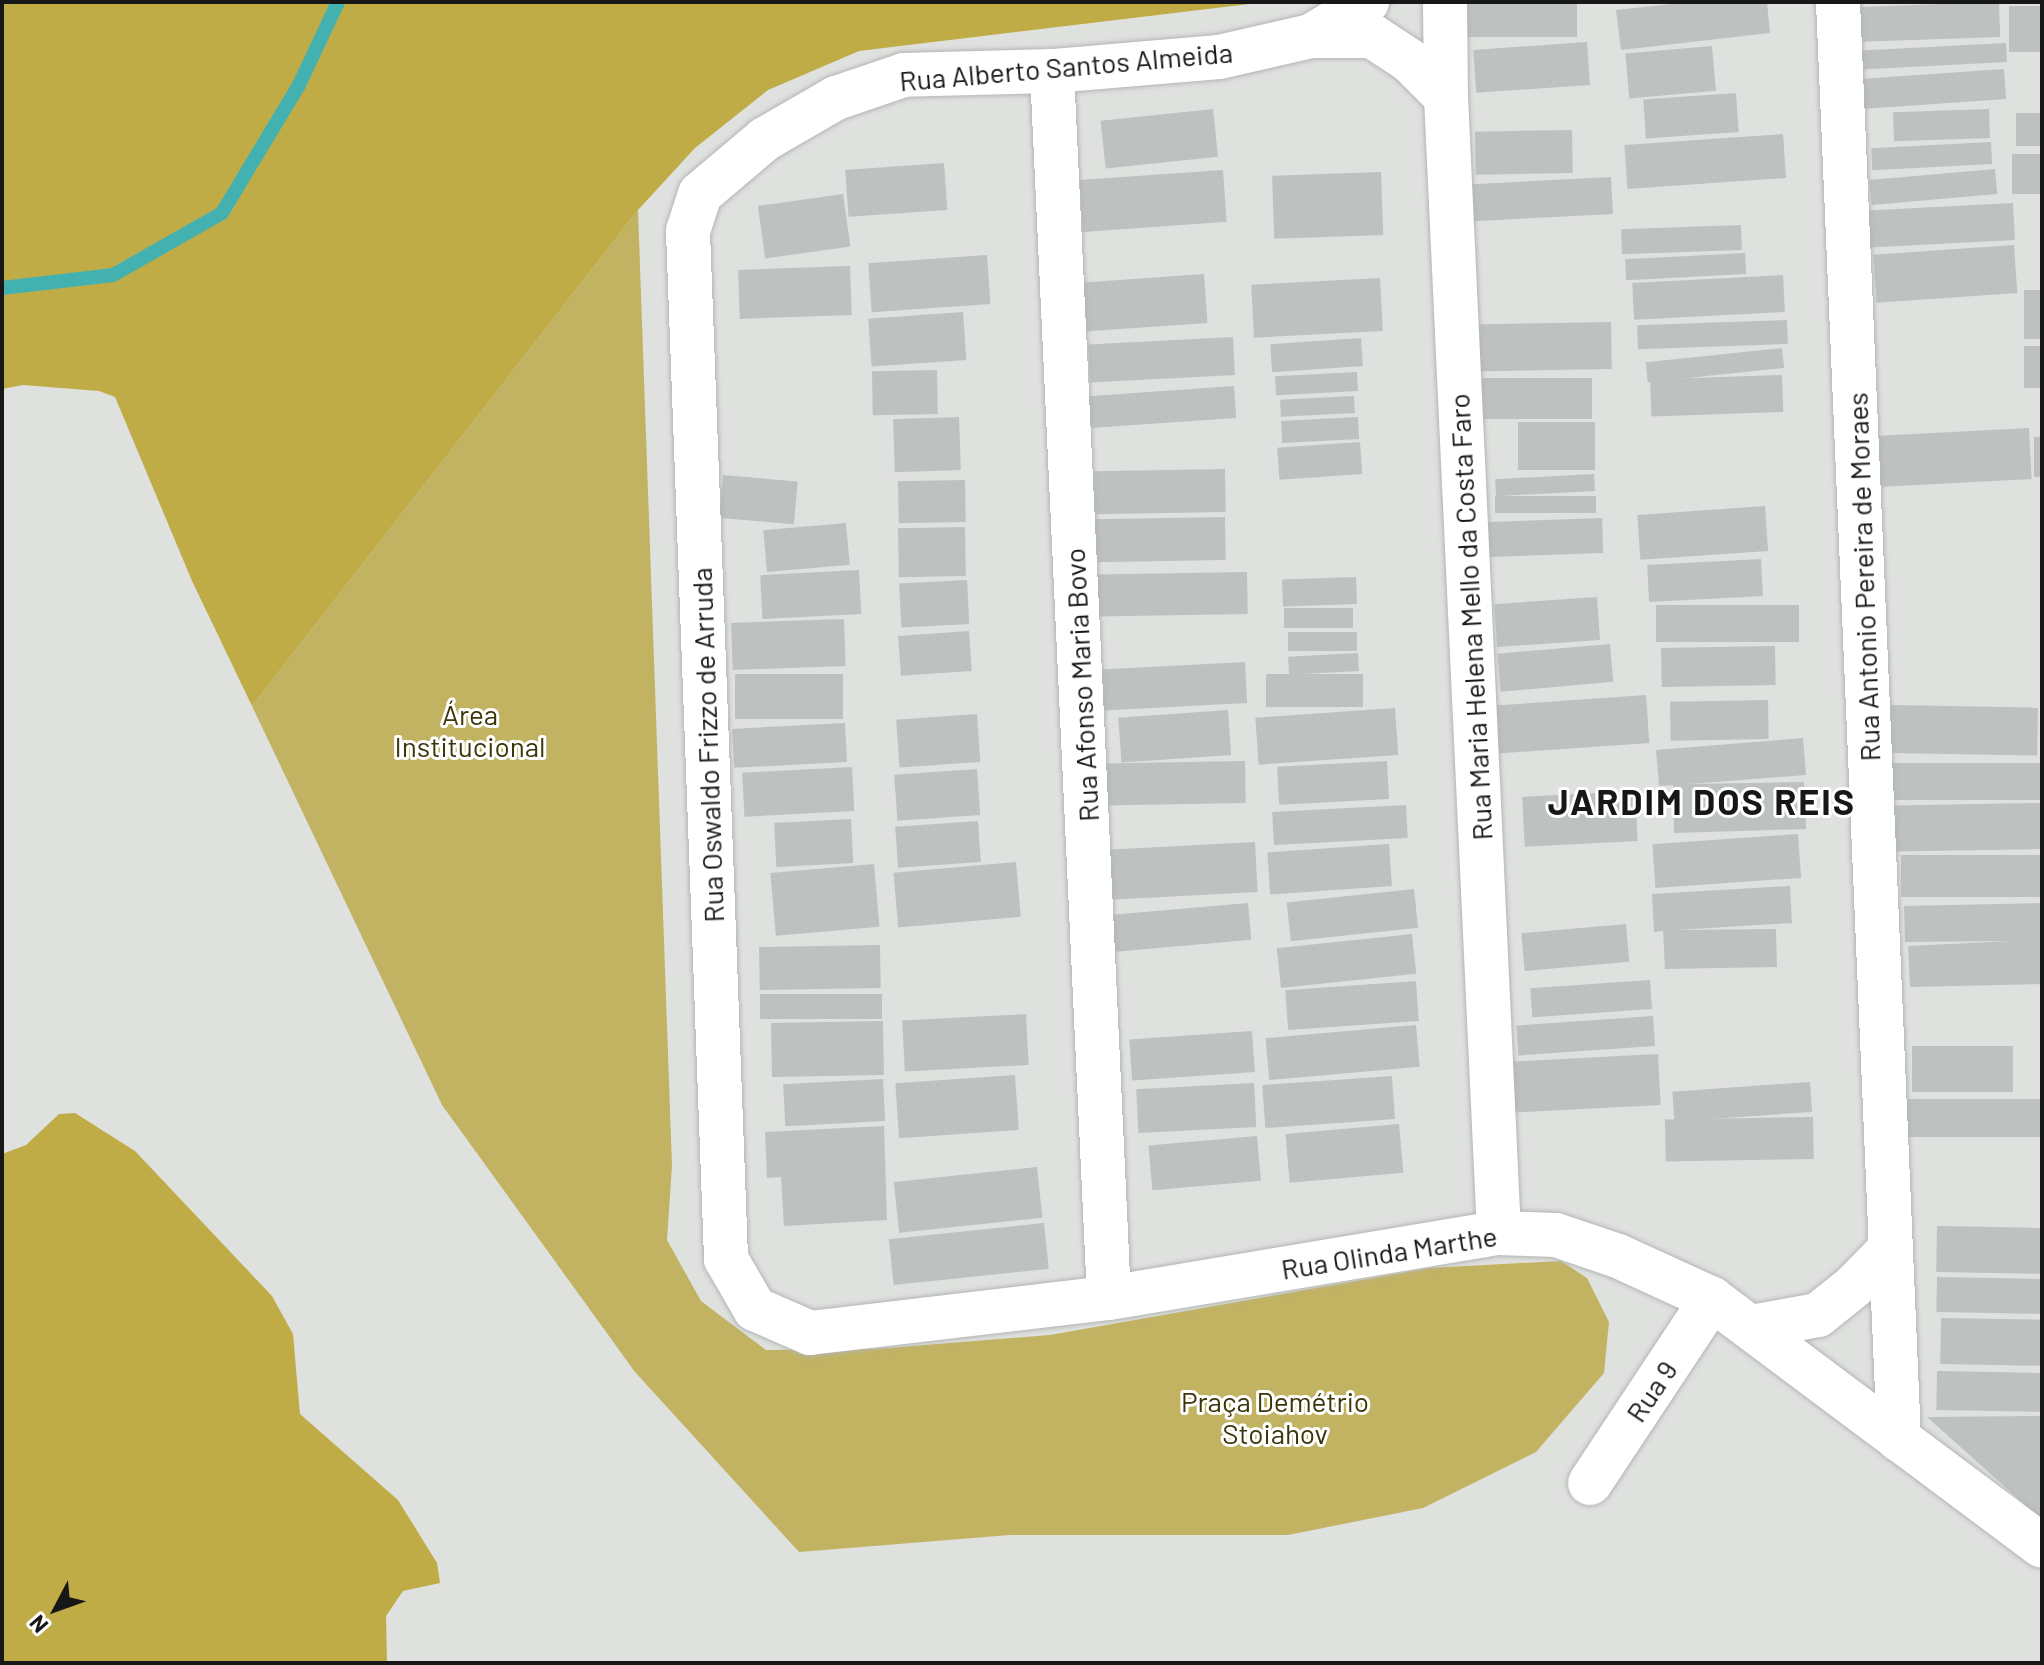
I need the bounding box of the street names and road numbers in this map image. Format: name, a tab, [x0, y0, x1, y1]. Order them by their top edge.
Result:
street label: Rua Alberto Santos Almeida	[898, 35, 1234, 97]
street label: Rua Antonio Pereira de Moraes	[1840, 392, 1886, 762]
street label: Rua Maria Helena Mello da Costa Faro	[1442, 393, 1498, 841]
street label: Rua Afonso Maria Bovo	[1057, 547, 1105, 823]
street label: Rua Oswaldo Frizzo de Arruda	[684, 567, 730, 923]
street label: Rua Olinda Marthe	[1279, 1218, 1499, 1286]
street label: Rua 9	[1618, 1354, 1684, 1428]

